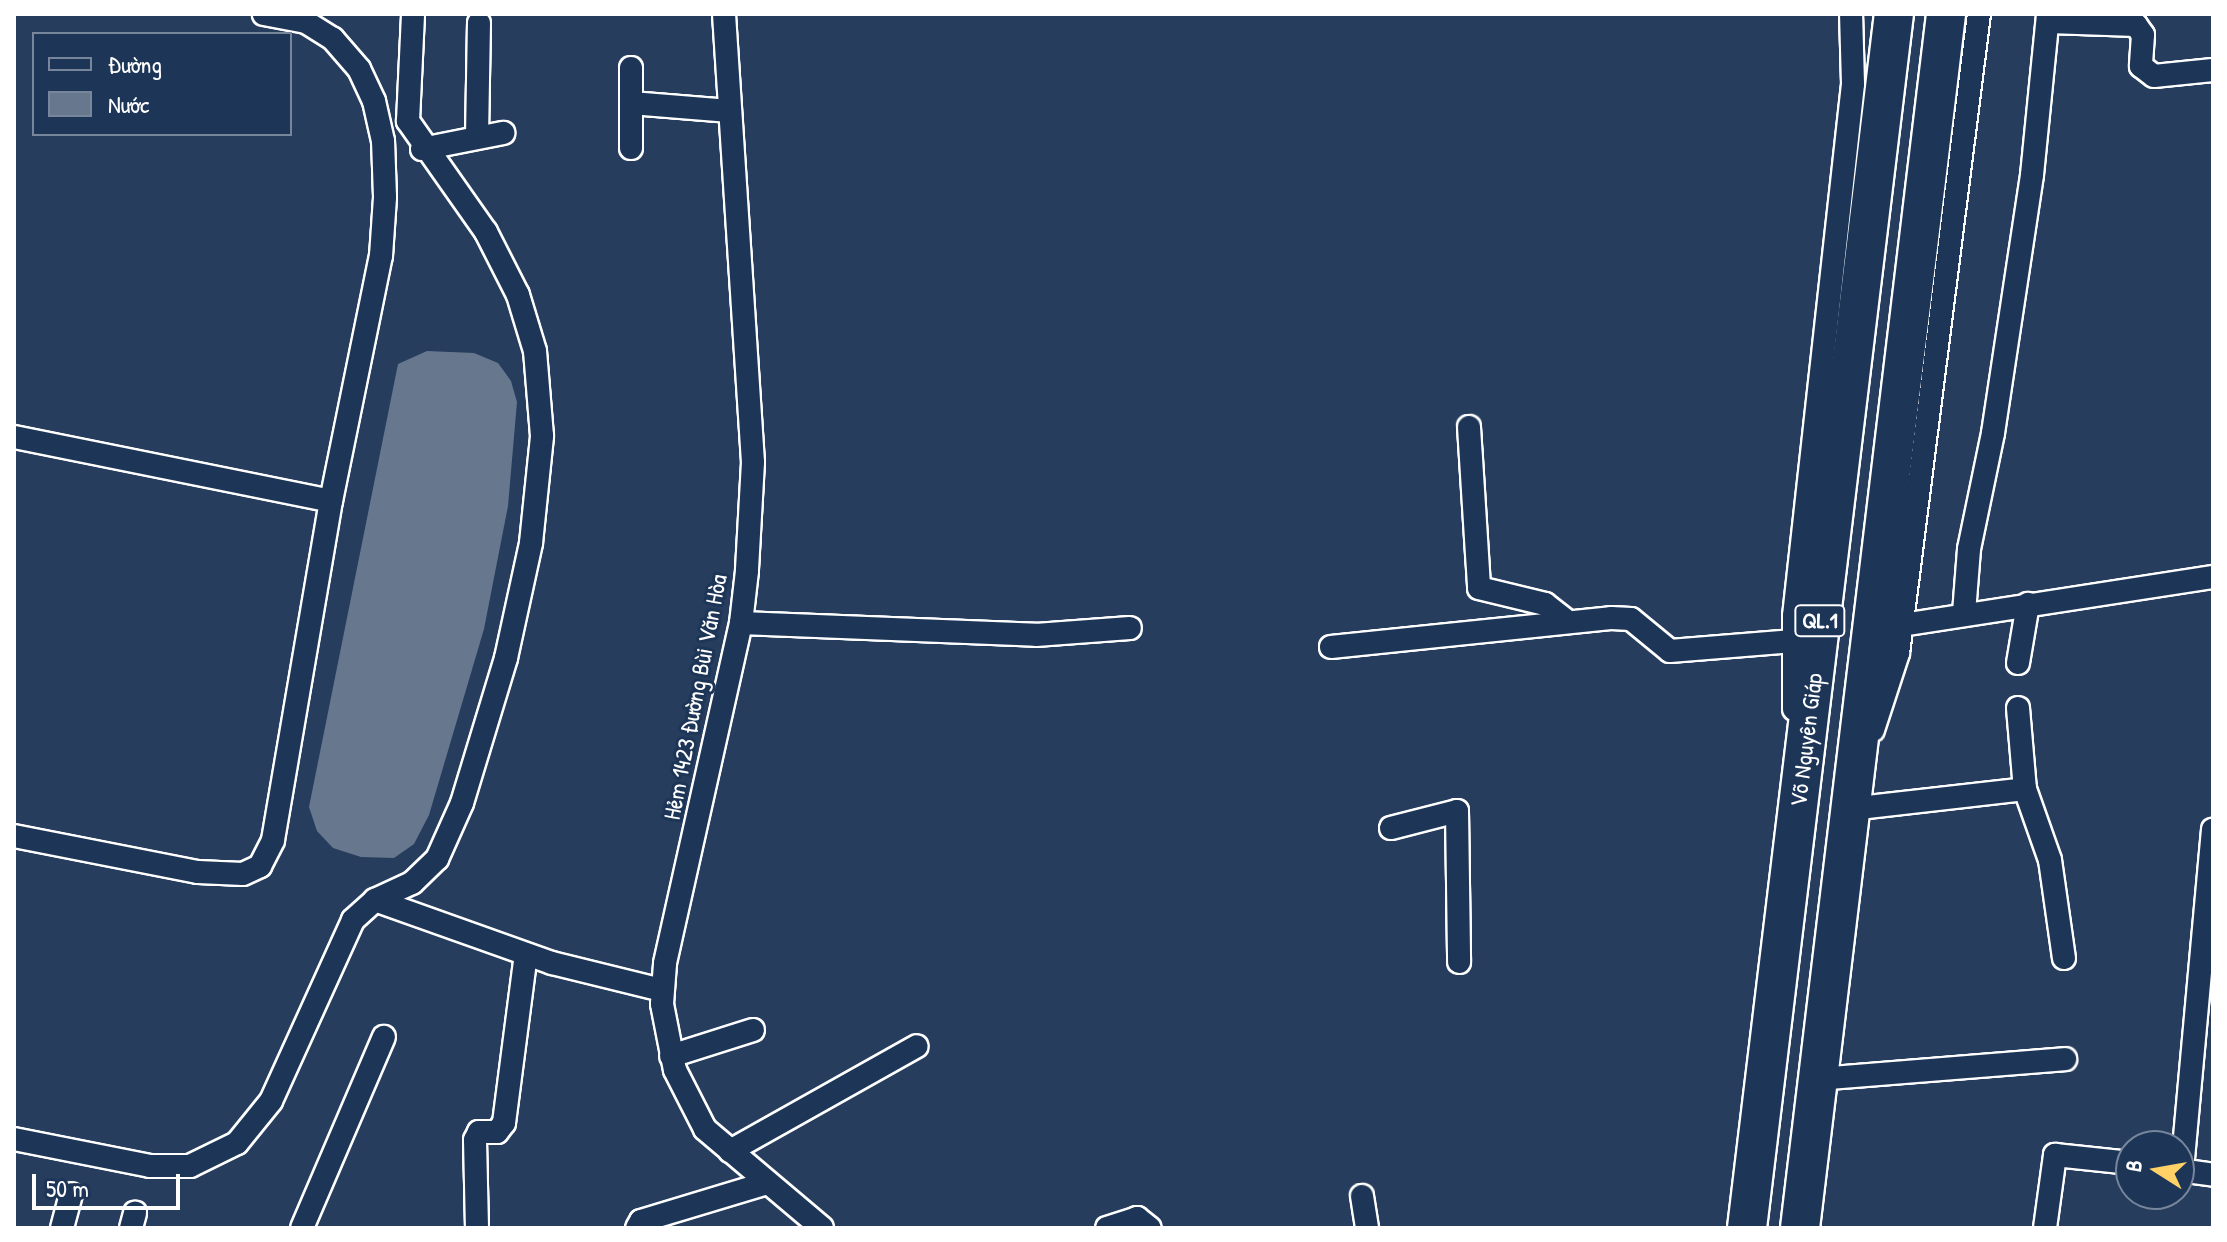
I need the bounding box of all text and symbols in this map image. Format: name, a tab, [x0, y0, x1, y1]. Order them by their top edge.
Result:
legend	[32, 32, 292, 136]
text: Đường	[108, 48, 162, 80]
text: Nước	[108, 88, 149, 120]
street label: Hẻm 1423 Đường Bùi Văn Hòa	[657, 572, 733, 822]
road number: QL.1	[1794, 603, 1846, 639]
street label: Võ Nguyên Giáp	[1784, 672, 1828, 808]
north arrow	[2115, 1130, 2195, 1210]
text: B	[2118, 1157, 2149, 1174]
scale bar	[36, 1158, 184, 1208]
text: 50 m	[46, 1172, 89, 1204]

